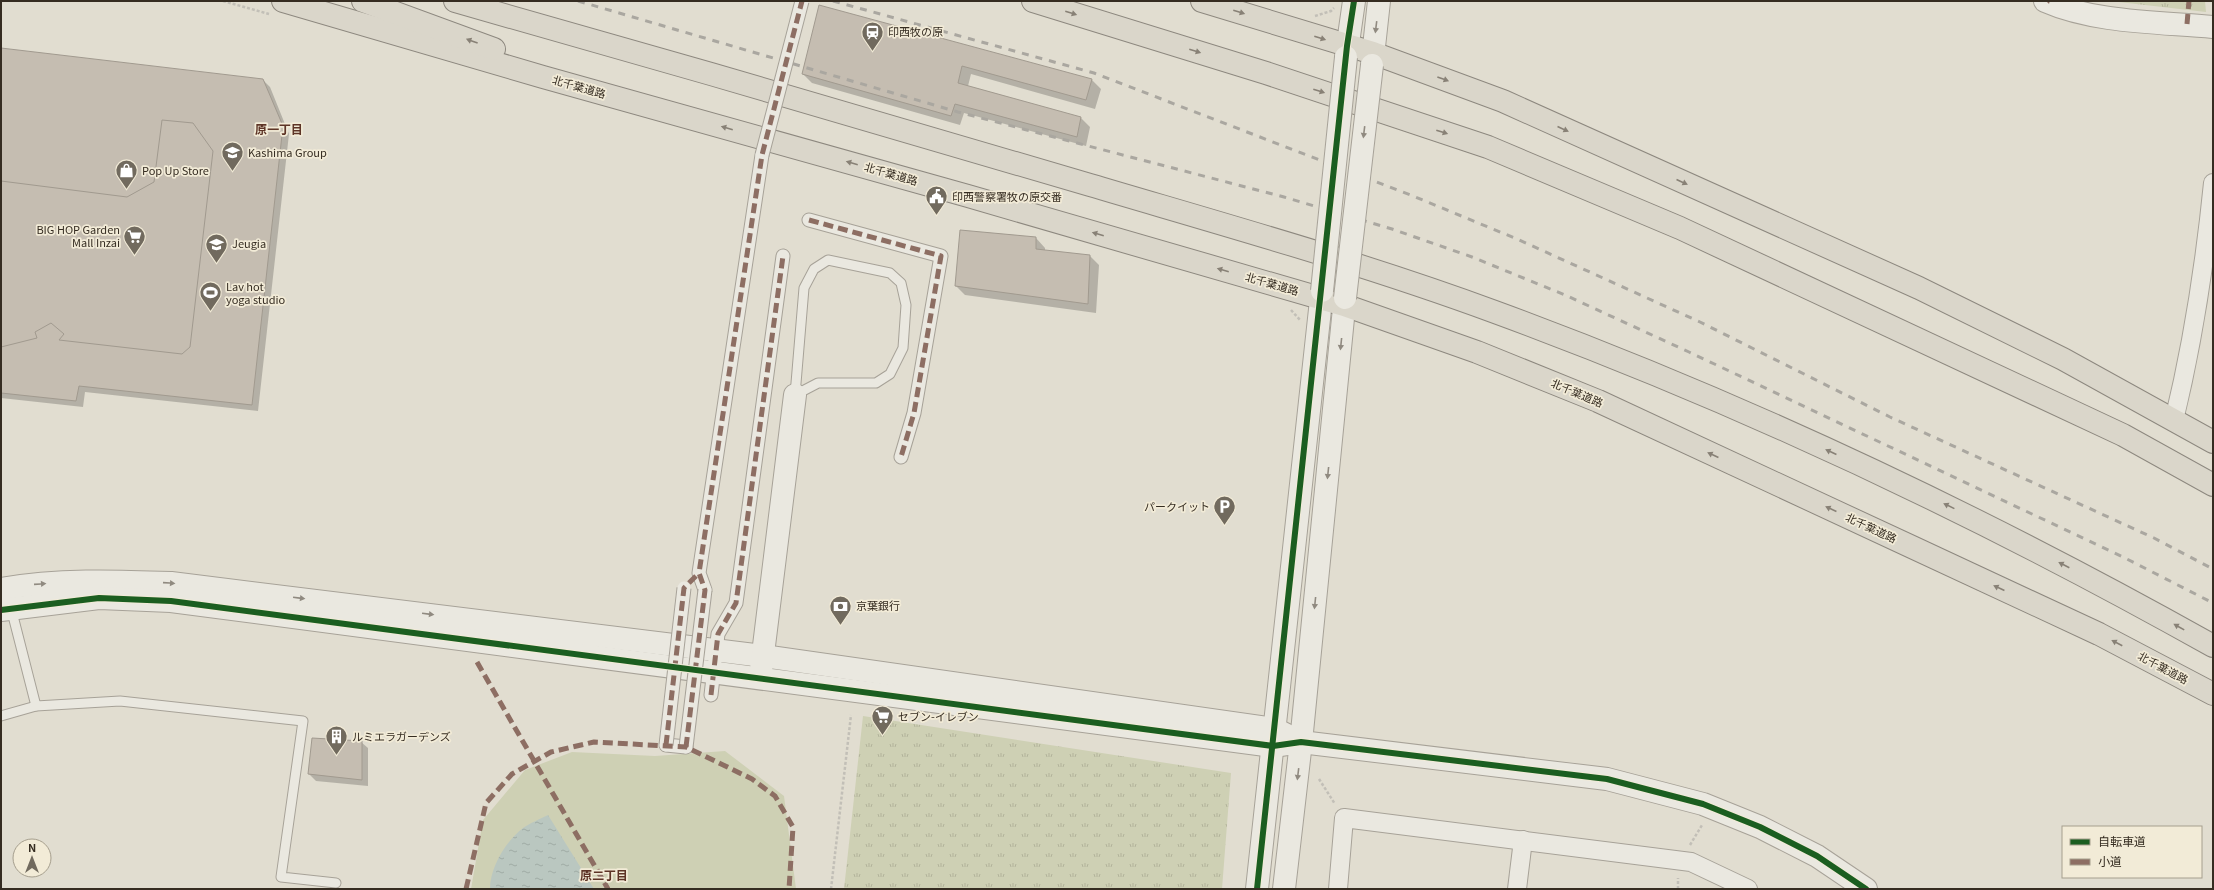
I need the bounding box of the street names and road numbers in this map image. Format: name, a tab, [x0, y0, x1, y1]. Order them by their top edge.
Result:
street label: 北千葉道路	[551, 71, 608, 101]
street label: 北千葉道路	[863, 158, 920, 188]
street label: 北千葉道路	[1244, 268, 1301, 298]
street label: 北千葉道路	[1549, 374, 1606, 410]
street label: 北千葉道路	[1843, 508, 1900, 546]
street label: 北千葉道路	[2135, 647, 2192, 687]

